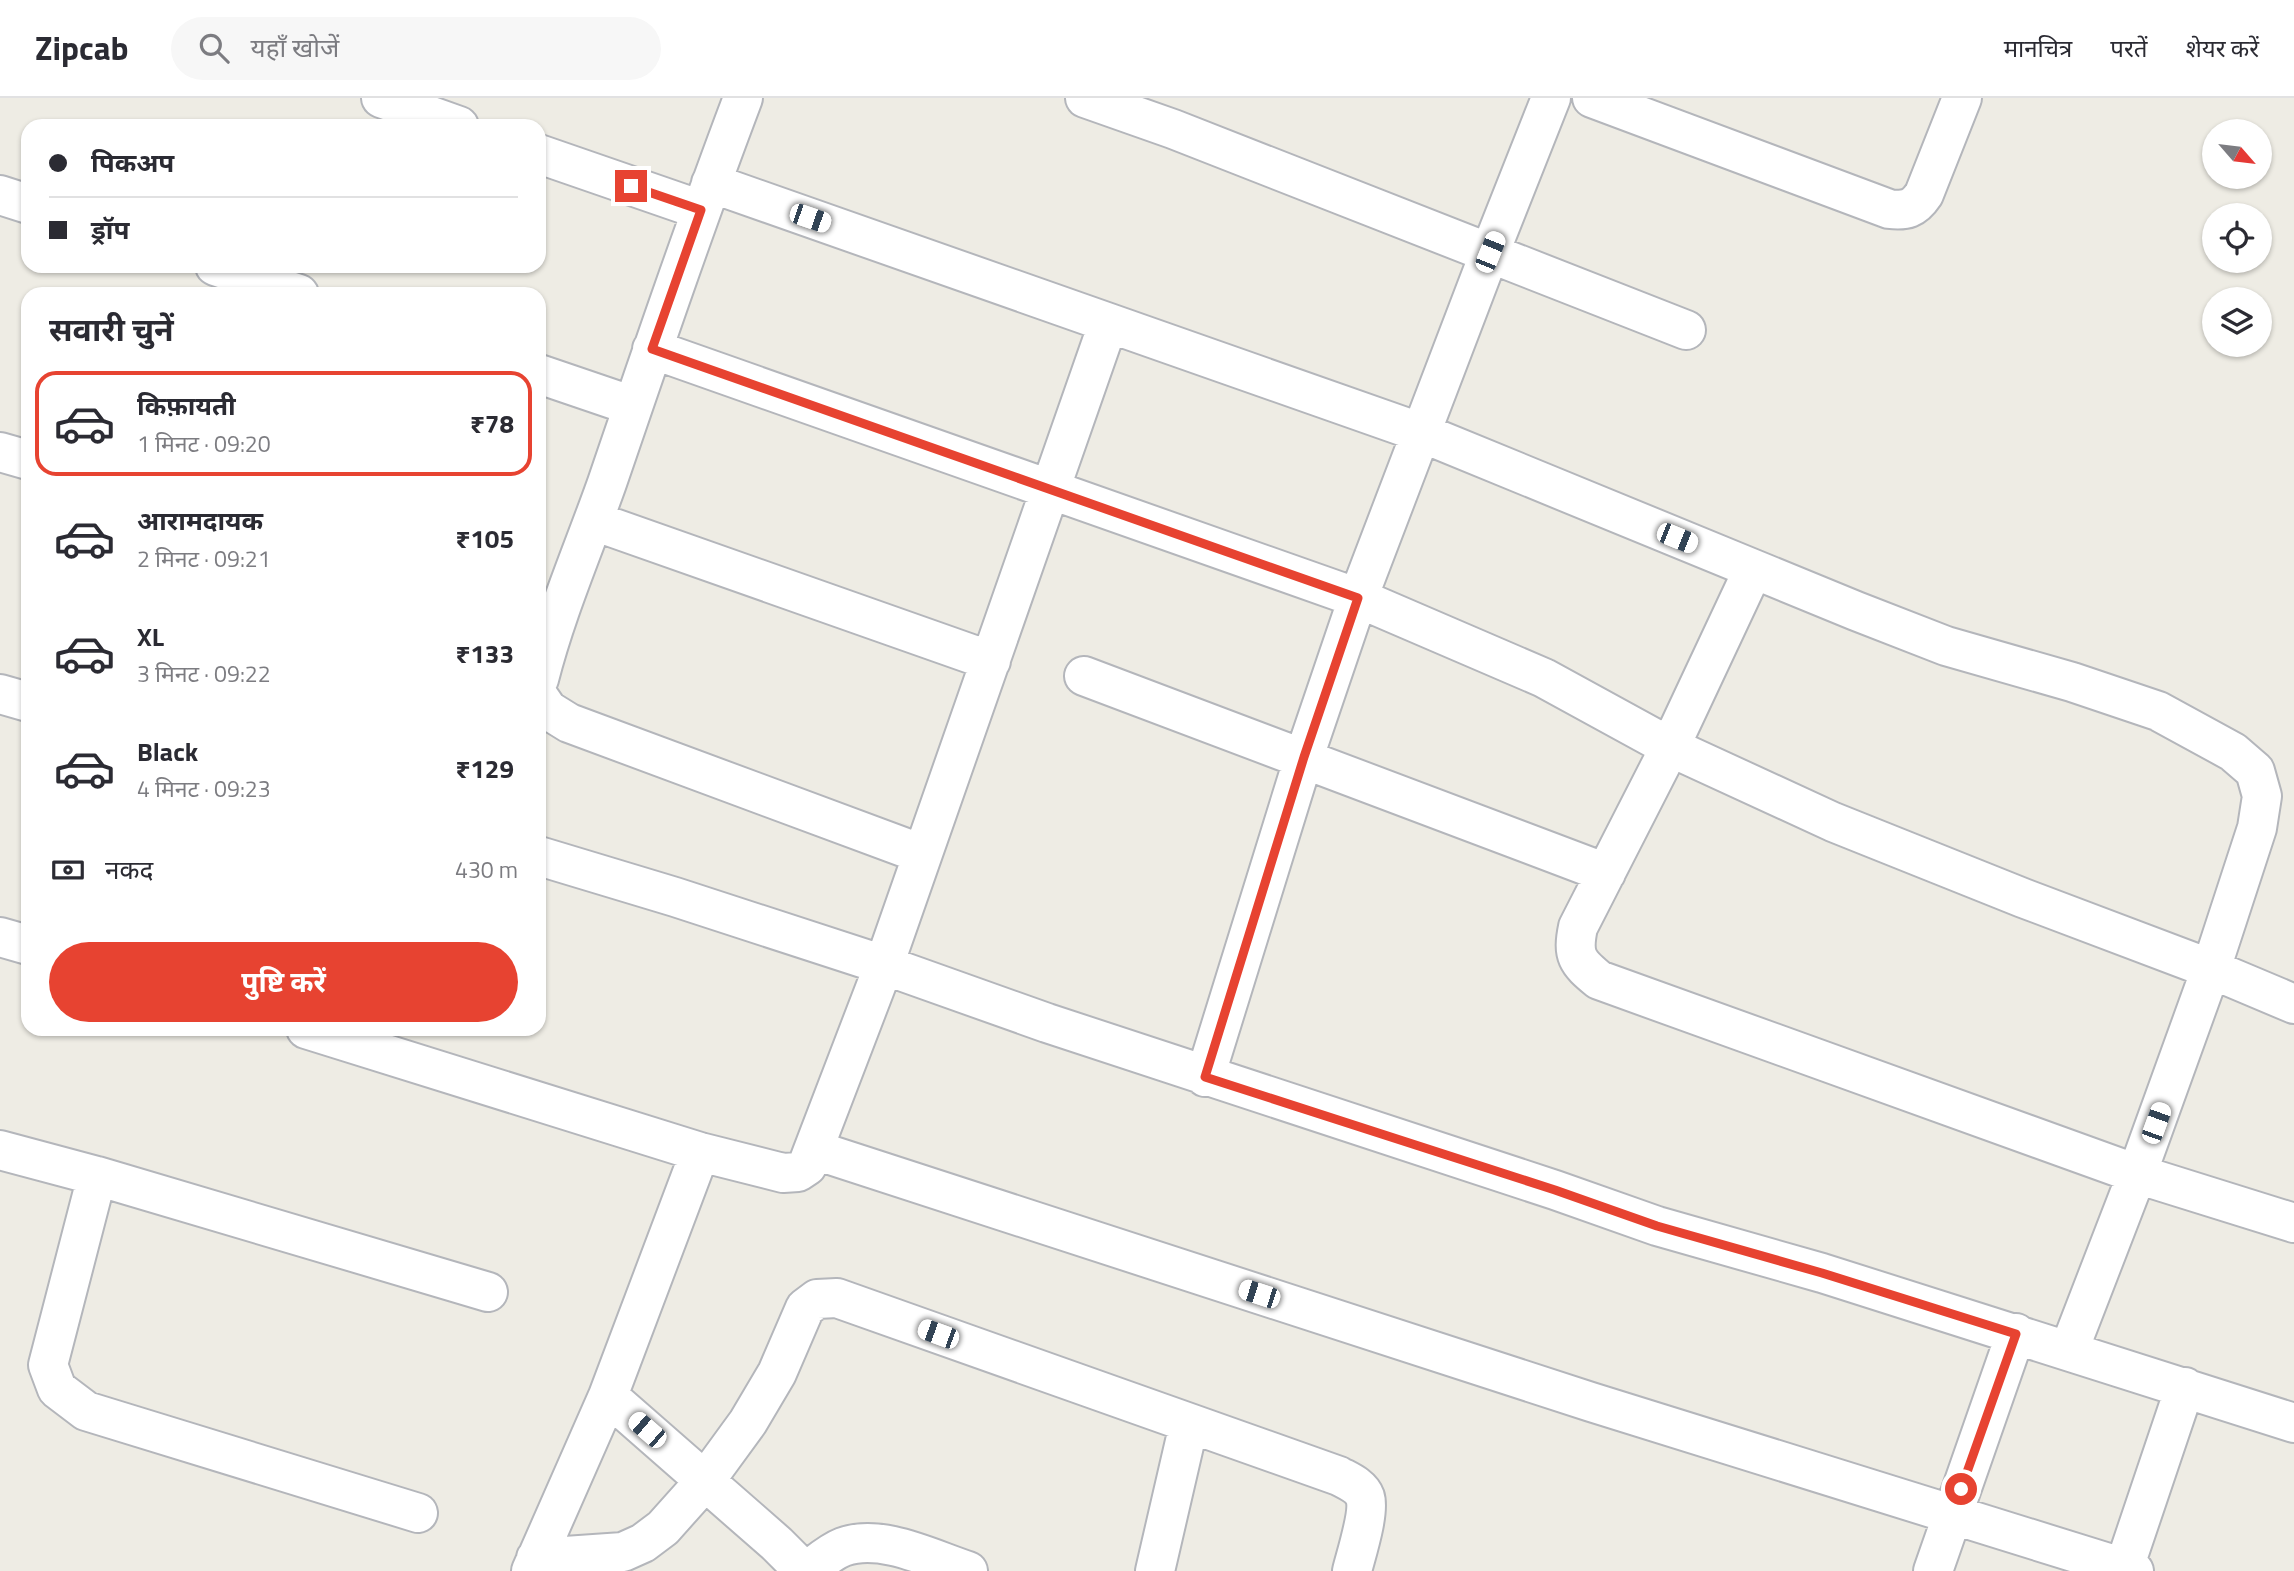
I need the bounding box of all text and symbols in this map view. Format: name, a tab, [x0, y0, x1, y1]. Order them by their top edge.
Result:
search box	[171, 17, 661, 80]
text: Zipcab	[35, 23, 129, 73]
text: यहाँ खोजें	[251, 28, 339, 67]
icon: search	[195, 29, 233, 67]
text: मानचित्र	[2004, 30, 2072, 66]
text: परतें	[2110, 30, 2147, 66]
text: शेयर करें	[2185, 30, 2259, 66]
north arrow	[2202, 119, 2272, 189]
map controls	[2202, 119, 2272, 357]
text: पिकअप	[91, 143, 174, 182]
route end	[615, 170, 647, 202]
car	[787, 201, 834, 235]
button: locate	[2202, 203, 2272, 273]
text: ड्रॉप	[91, 210, 129, 249]
car	[1473, 229, 1508, 275]
button: layers	[2202, 287, 2272, 357]
text: सवारी चुनें	[49, 305, 174, 353]
text: किफ़ायती	[137, 386, 236, 425]
icon: car	[53, 392, 116, 455]
text: ₹78	[470, 404, 514, 443]
text: 1 मिनट · 09:20	[137, 426, 271, 461]
text: आरामदायक	[137, 501, 263, 540]
icon: car	[53, 507, 116, 570]
text: ₹105	[455, 519, 514, 558]
car	[1654, 520, 1701, 556]
text: 2 मिनट · 09:21	[137, 541, 271, 576]
text: XL	[137, 617, 164, 656]
icon: car	[53, 622, 116, 685]
text: ₹133	[455, 634, 514, 673]
text: 3 मिनट · 09:22	[137, 656, 271, 691]
text: Black	[137, 732, 198, 771]
icon: car	[53, 737, 116, 800]
text: ₹129	[455, 749, 514, 788]
text: 4 मिनट · 09:23	[137, 771, 271, 806]
text: नकद	[105, 850, 153, 889]
icon: cash	[49, 851, 87, 889]
text: 430 m	[455, 852, 518, 887]
button: पुष्टि करें	[49, 942, 518, 1022]
car	[2139, 1100, 2174, 1146]
car	[1236, 1278, 1283, 1310]
car	[915, 1317, 962, 1351]
car	[625, 1408, 670, 1452]
route start	[1945, 1473, 1977, 1505]

